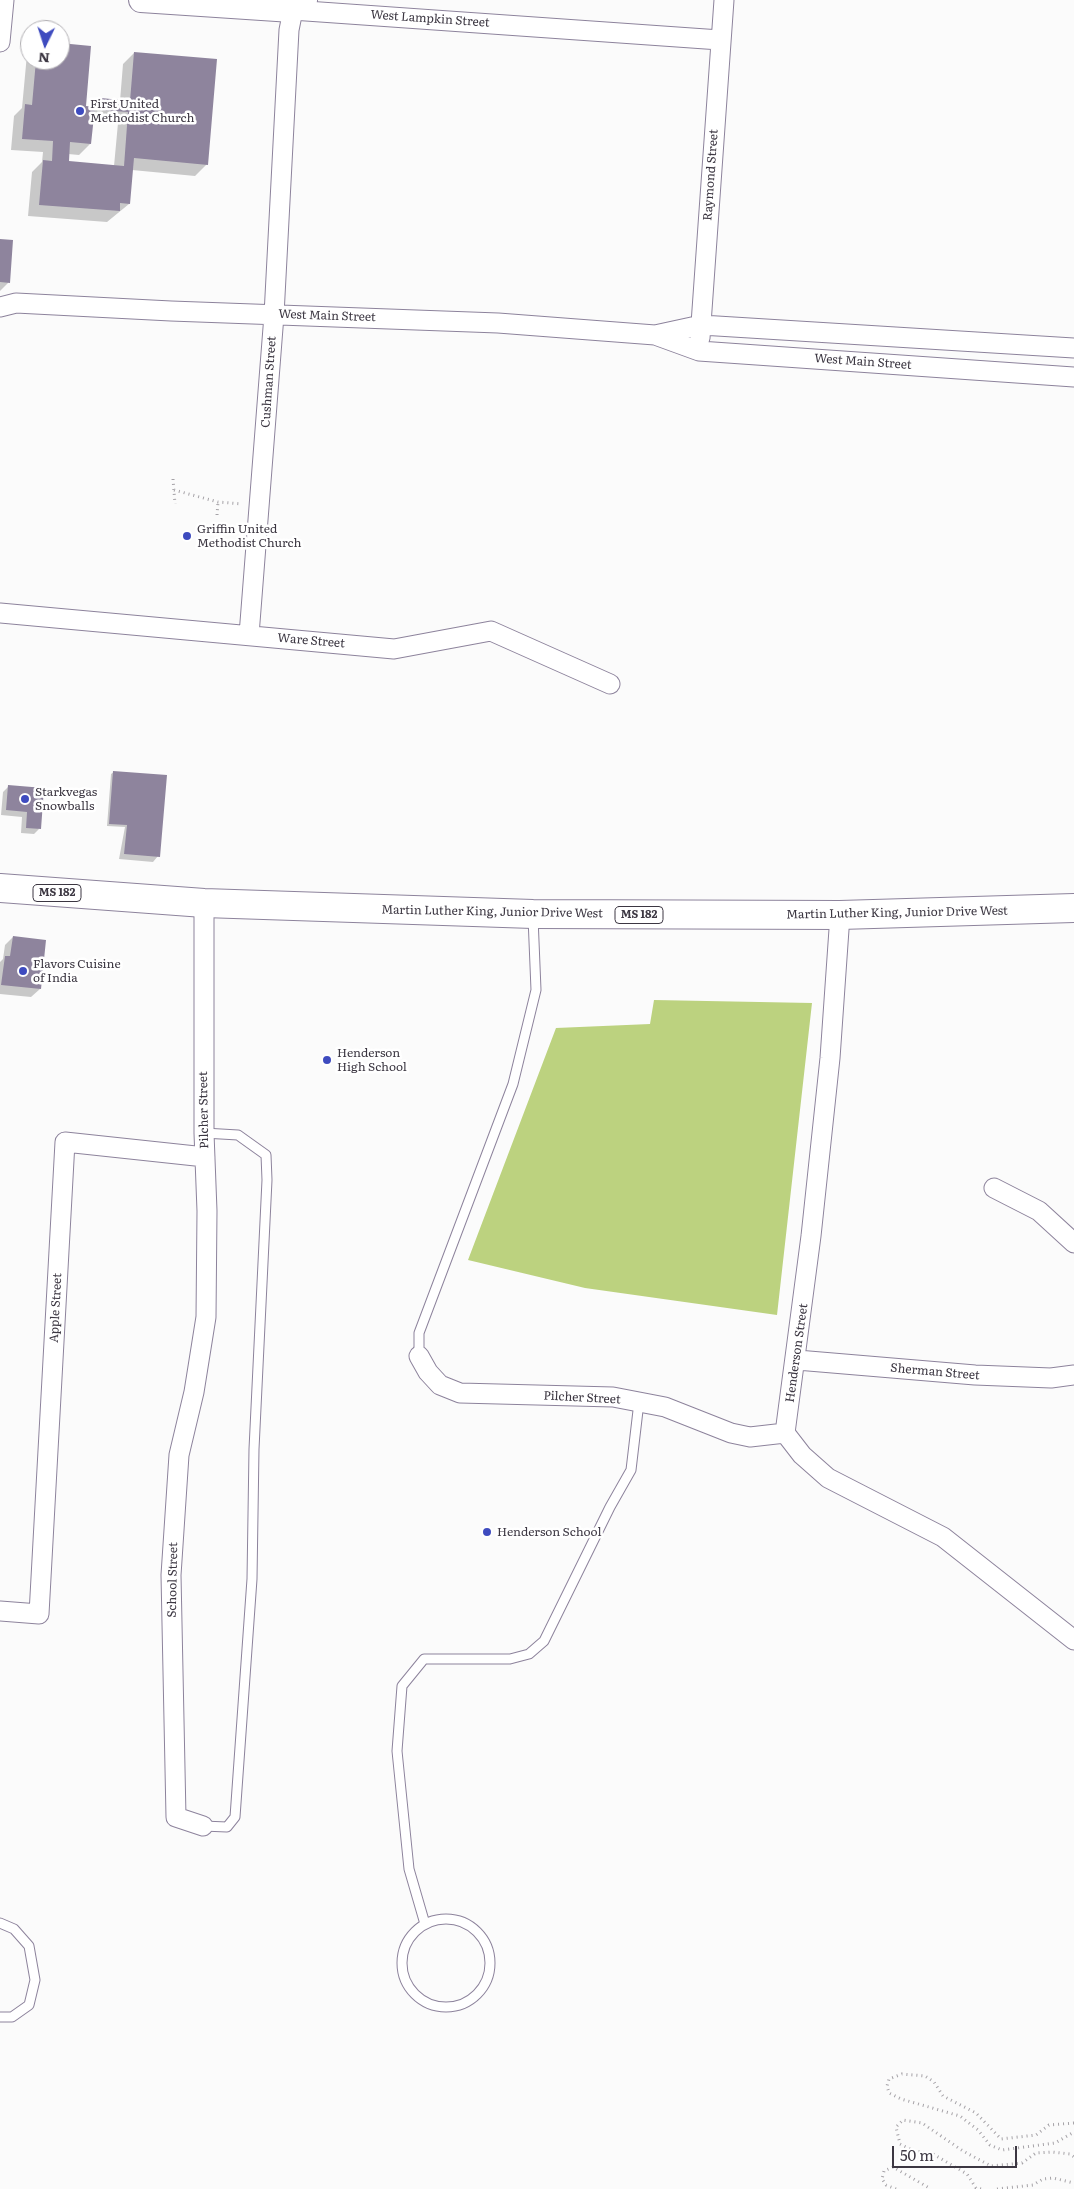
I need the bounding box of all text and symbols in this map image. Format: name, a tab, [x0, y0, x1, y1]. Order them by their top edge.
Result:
street label: West Lampkin Street	[370, 8, 490, 30]
north arrow	[20, 20, 70, 70]
text: N	[37, 49, 51, 69]
place label: First United Methodist Church	[90, 97, 194, 125]
marker: First United Methodist Church	[74, 105, 86, 117]
street label: Raymond Street	[701, 129, 721, 221]
street label: West Main Street	[278, 307, 376, 325]
street label: Cushman Street	[259, 336, 279, 428]
street label: West Main Street	[814, 351, 912, 373]
place label: Griffin United Methodist Church	[197, 522, 301, 550]
marker: Griffin United Methodist Church	[181, 530, 193, 542]
street label: Ware Street	[277, 631, 345, 651]
place label: Starkvegas Snowballs	[35, 785, 97, 813]
marker: Starkvegas Snowballs	[19, 793, 31, 805]
road number: MS 182	[33, 884, 81, 901]
street label: Martin Luther King, Junior Drive West	[381, 903, 603, 921]
street label: Martin Luther King, Junior Drive West	[786, 904, 1008, 922]
road number: MS 182	[615, 906, 663, 924]
place label: Flavors Cuisine of India	[33, 957, 121, 985]
marker: Flavors Cuisine of India	[17, 965, 29, 977]
place label: Henderson High School	[337, 1046, 407, 1074]
marker: Henderson High School	[321, 1054, 333, 1066]
street label: Pilcher Street	[196, 1071, 212, 1149]
street label: Apple Street	[47, 1273, 65, 1343]
street label: Henderson Street	[783, 1303, 811, 1403]
street label: Sherman Street	[890, 1361, 980, 1383]
street label: Pilcher Street	[543, 1389, 621, 1407]
place label: Henderson School	[497, 1525, 601, 1539]
marker: Henderson School	[481, 1526, 493, 1538]
street label: School Street	[165, 1542, 181, 1618]
scale bar	[894, 2136, 1019, 2168]
text: 50 m	[900, 2143, 934, 2166]

